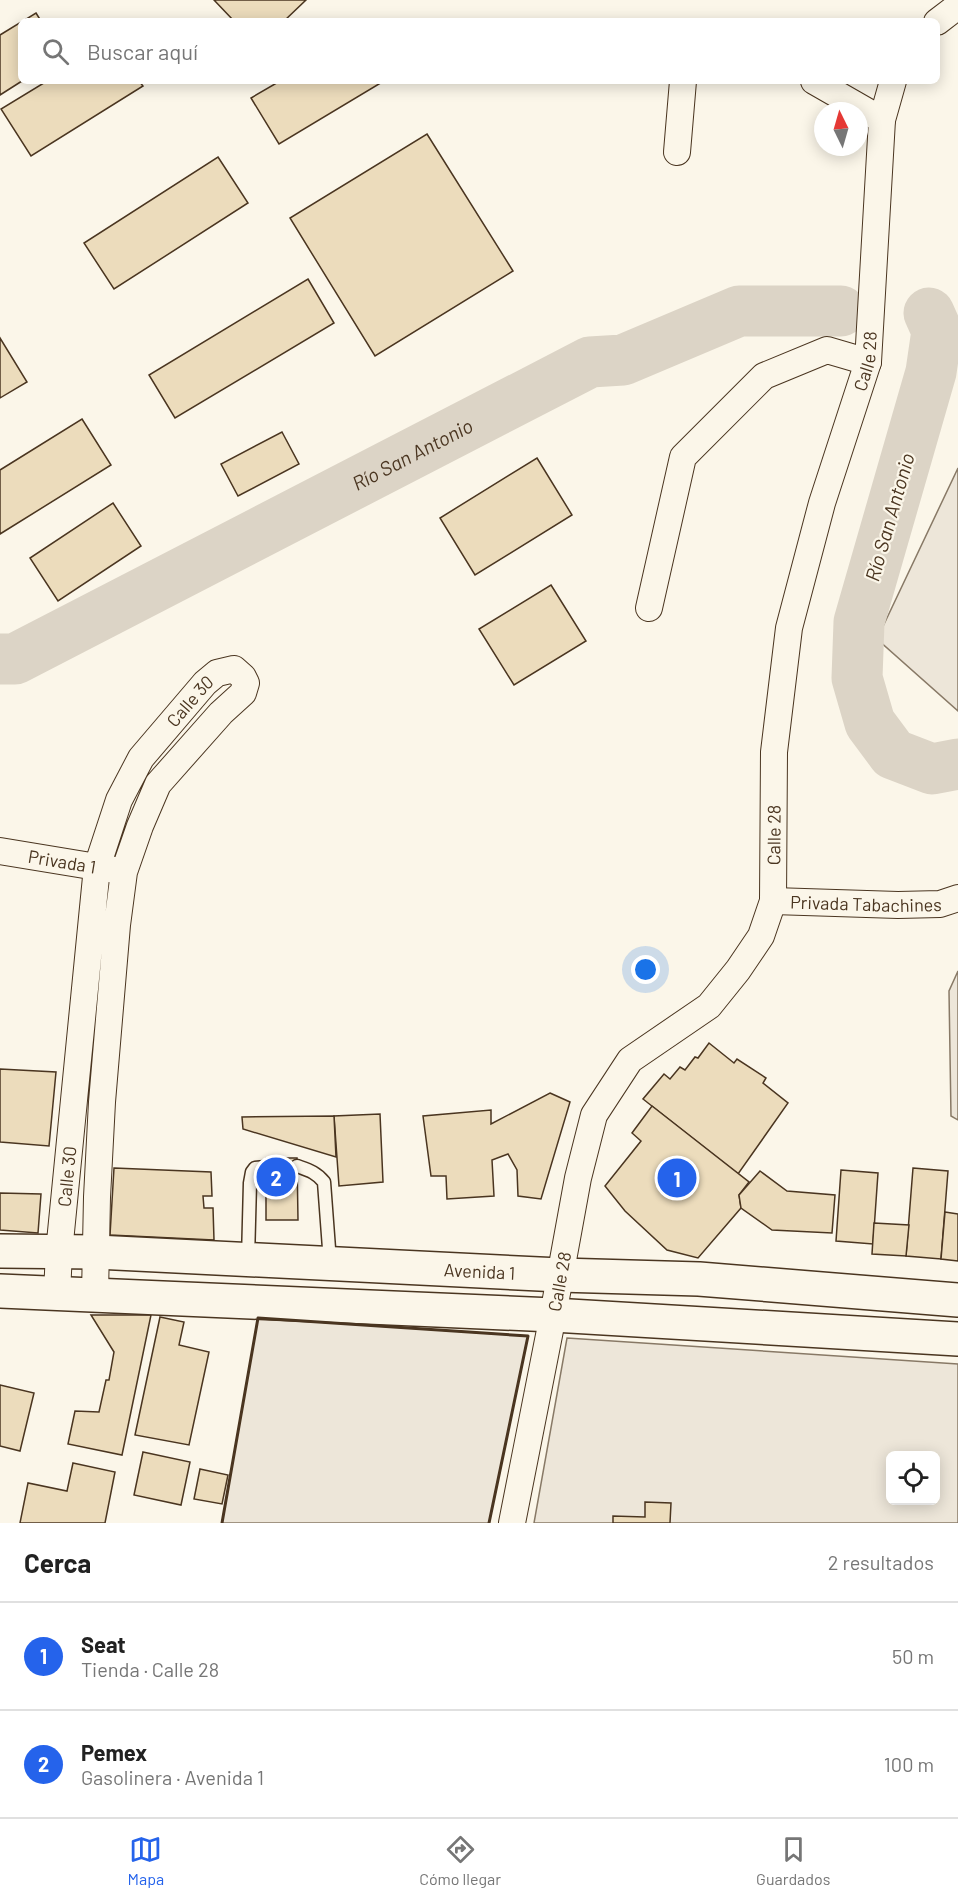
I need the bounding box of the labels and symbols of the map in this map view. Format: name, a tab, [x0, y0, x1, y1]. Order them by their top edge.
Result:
north arrow	[814, 102, 868, 156]
street label: Calle 28	[848, 331, 881, 394]
water label: Río San Antonio	[348, 413, 476, 495]
water label: Río San Antonio	[859, 450, 919, 584]
street label: Calle 30	[162, 670, 217, 731]
street label: Calle 28	[762, 805, 785, 865]
street label: Privada 1	[27, 845, 98, 878]
street label: Privada Tabachines	[790, 891, 942, 916]
your location	[631, 955, 660, 984]
street label: Calle 30	[53, 1145, 80, 1208]
pin: 2	[256, 1154, 296, 1200]
pin: 1	[658, 1156, 696, 1200]
street label: Calle 28	[543, 1250, 575, 1313]
street label: Avenida 1	[443, 1258, 516, 1284]

